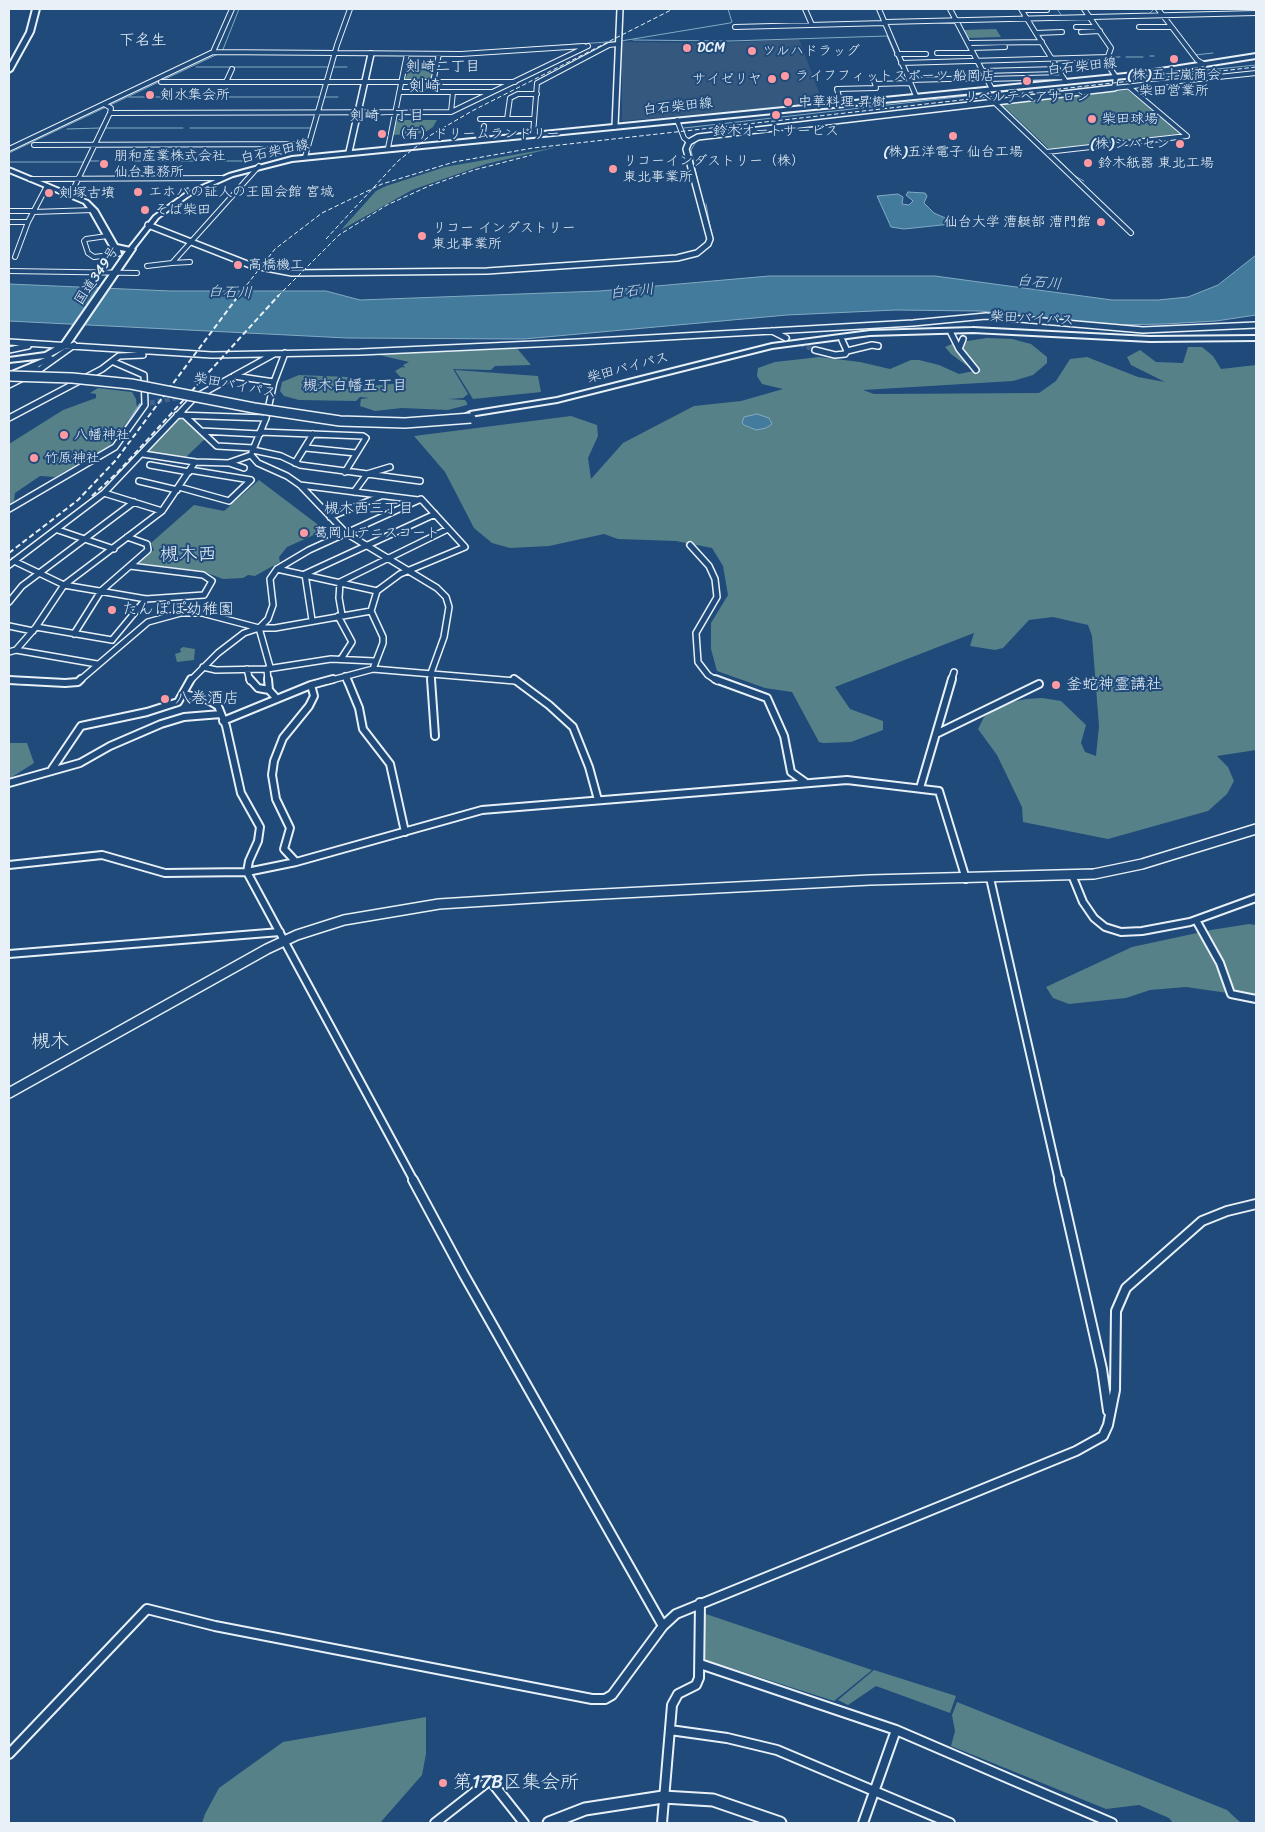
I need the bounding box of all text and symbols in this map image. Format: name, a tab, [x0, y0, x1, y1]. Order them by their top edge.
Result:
district label: 下名生	[119, 31, 167, 51]
place label: DCM	[697, 40, 725, 56]
marker: DCM	[681, 42, 693, 54]
place label: ツルハドラッグ	[762, 43, 860, 59]
marker: ツルハドラッグ	[746, 45, 758, 57]
marker: (株)五十嵐商会 柴田営業所	[1168, 53, 1180, 65]
street label: 白石柴田線	[1046, 55, 1118, 79]
district label: 剣崎二丁目	[406, 58, 480, 76]
place label: (株)五十嵐商会 柴田営業所	[1127, 67, 1221, 100]
place label: ライフフィットスポーツ 船岡店	[795, 68, 995, 84]
marker: ライフフィットスポーツ 船岡店	[779, 70, 791, 82]
place label: サイゼリヤ	[692, 71, 762, 87]
marker: サイゼリヤ	[766, 73, 778, 85]
marker: リベルテヘアサロン	[1021, 75, 1033, 87]
district label: 剣崎	[409, 77, 441, 97]
place label: 剣水集会所	[160, 87, 230, 103]
marker: 剣水集会所	[144, 89, 156, 101]
place label: リベルテヘアサロン	[964, 89, 1090, 105]
place label: 中華料理 昇樹	[798, 94, 886, 110]
street label: 白石柴田線	[642, 95, 714, 119]
marker: 中華料理 昇樹	[782, 96, 794, 108]
district label: 剣崎一丁目	[350, 107, 424, 125]
marker: 鈴木オートサービス	[770, 109, 782, 121]
place label: 柴田球場	[1102, 111, 1158, 127]
marker: 柴田球場	[1086, 113, 1098, 125]
place label: 鈴木オートサービス	[713, 123, 839, 139]
place label: （有）ドリームランドリー	[392, 126, 560, 142]
marker: （有）ドリームランドリー	[376, 128, 388, 140]
marker: (株)五洋電子 仙台工場	[947, 130, 959, 142]
place label: (株)シバセン	[1090, 136, 1170, 152]
street label: 白石柴田線	[239, 137, 311, 167]
marker: (株)シバセン	[1174, 138, 1186, 150]
place label: (株)五洋電子 仙台工場	[883, 144, 1023, 160]
place label: 朋和産業株式会社 仙台事務所	[114, 148, 226, 180]
place label: リコーインダストリー（株） 東北事業所	[623, 153, 805, 186]
place label: 鈴木紙器 東北工場	[1098, 155, 1214, 171]
marker: 鈴木紙器 東北工場	[1082, 157, 1094, 169]
marker: 朋和産業株式会社 仙台事務所	[98, 158, 110, 170]
marker: リコーインダストリー（株） 東北事業所	[607, 163, 619, 175]
place label: エホバの証人の王国会館 宮城	[148, 184, 334, 200]
place label: 剣塚古墳	[59, 185, 115, 201]
marker: エホバの証人の王国会館 宮城	[132, 186, 144, 198]
marker: 剣塚古墳	[43, 187, 55, 199]
place label: そば柴田	[155, 202, 211, 218]
marker: そば柴田	[139, 204, 151, 216]
place label: 仙台大学 漕艇部 漕門館	[944, 214, 1091, 230]
marker: 仙台大学 漕艇部 漕門館	[1095, 216, 1107, 228]
place label: リコー インダストリー 東北事業所	[432, 220, 576, 252]
marker: リコー インダストリー 東北事業所	[416, 230, 428, 242]
street label: 国道349号	[71, 244, 123, 308]
place label: 高橋機工	[248, 257, 304, 273]
marker: 高橋機工	[232, 259, 244, 271]
water label: 白石川	[1016, 272, 1062, 294]
water label: 白石川	[609, 281, 655, 303]
water label: 白石川	[207, 283, 253, 303]
street label: 柴田バイパス	[990, 308, 1074, 330]
street label: 柴田バイパス	[585, 349, 671, 387]
street label: 柴田バイパス	[192, 370, 278, 402]
district label: 槻木白幡五丁目	[303, 377, 407, 395]
place label: 八幡神社	[74, 427, 130, 443]
marker: 八幡神社	[58, 429, 70, 441]
place label: 竹原神社	[44, 450, 100, 466]
marker: 竹原神社	[28, 452, 40, 464]
district label: 槻木西三丁目	[324, 500, 414, 518]
place label: 葛岡山テニスコート	[314, 525, 440, 541]
marker: 葛岡山テニスコート	[298, 527, 310, 539]
district label: 槻木西	[160, 544, 216, 566]
place label: たんぽぽ幼稚園	[122, 600, 234, 620]
marker: たんぽぽ幼稚園	[106, 604, 118, 616]
place label: 釜蛇神霊講社	[1066, 675, 1162, 695]
marker: 釜蛇神霊講社	[1050, 679, 1062, 691]
place label: 八巻酒店	[175, 689, 239, 709]
marker: 八巻酒店	[159, 693, 171, 705]
district label: 槻木	[31, 1031, 69, 1053]
place label: 第17B区集会所	[453, 1772, 579, 1794]
marker: 第17B区集会所	[437, 1777, 449, 1789]

